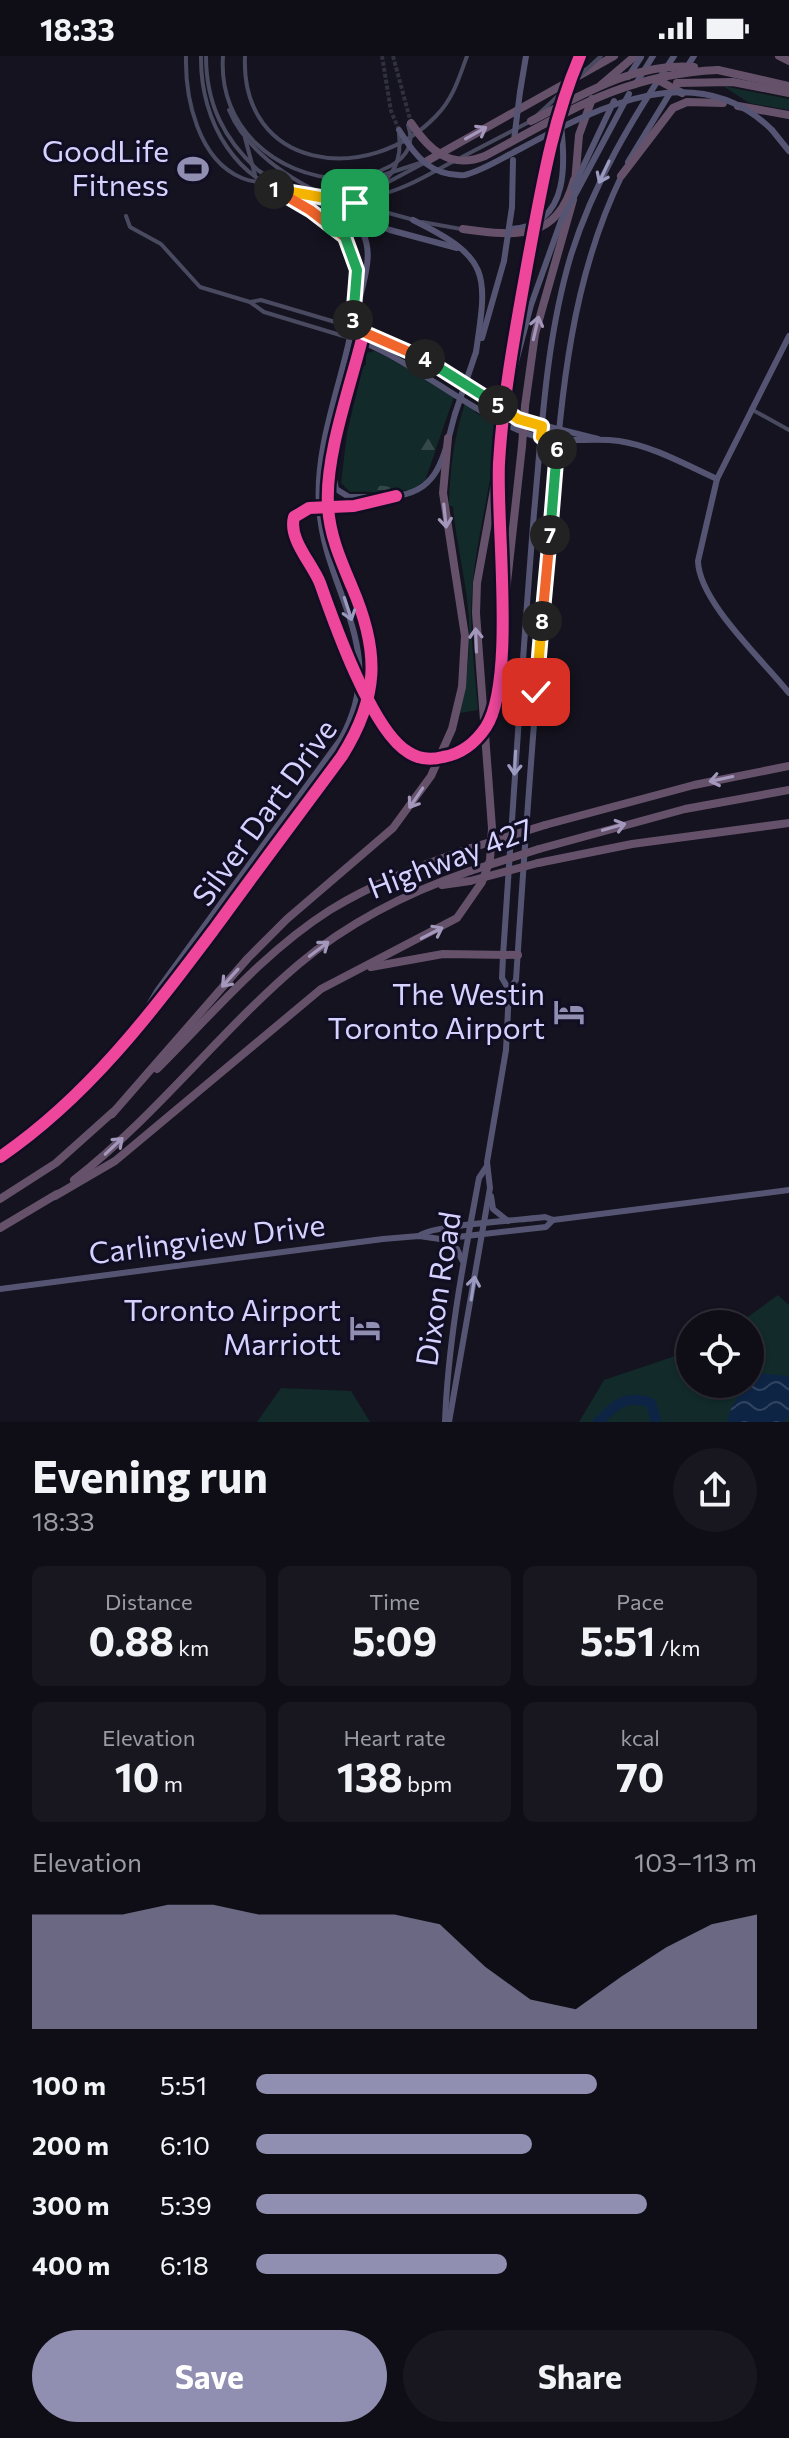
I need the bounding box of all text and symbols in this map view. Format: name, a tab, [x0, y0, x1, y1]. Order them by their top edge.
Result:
text: 18:33	[40, 10, 115, 47]
one-way arrow	[464, 125, 487, 141]
place label: GoodLife Fitness	[42, 131, 169, 202]
sports icon: GoodLife Fitness	[176, 152, 210, 186]
one-way arrow	[596, 159, 611, 183]
pin: 1	[254, 169, 294, 209]
pin	[321, 169, 389, 237]
text: 1	[269, 175, 279, 202]
icon: arrive	[333, 181, 377, 225]
pin: 3	[333, 300, 373, 340]
text: 3	[347, 306, 359, 333]
one-way arrow	[529, 316, 544, 342]
pin: 4	[405, 339, 445, 379]
text: 4	[418, 345, 432, 372]
pin: 5	[478, 385, 518, 425]
text: 5	[492, 391, 504, 418]
pin: 6	[537, 429, 577, 469]
text: 6	[550, 435, 564, 462]
one-way arrow	[438, 502, 453, 529]
pin: 7	[530, 515, 570, 555]
text: 7	[544, 521, 556, 548]
one-way arrow	[342, 596, 357, 621]
pin: 8	[522, 601, 562, 641]
text: 8	[535, 607, 549, 634]
one-way arrow	[469, 627, 484, 654]
pin	[502, 658, 570, 726]
icon: check	[514, 670, 558, 714]
street label: Silver Dart Drive	[183, 711, 343, 912]
one-way arrow	[507, 749, 522, 776]
one-way arrow	[709, 773, 735, 788]
one-way arrow	[408, 787, 424, 809]
street label: Highway 427	[362, 808, 538, 905]
one-way arrow	[601, 819, 627, 834]
one-way arrow	[419, 925, 443, 941]
one-way arrow	[307, 941, 329, 957]
one-way arrow	[221, 968, 239, 988]
place label: The Westin Toronto Airport	[327, 974, 545, 1045]
hotel icon: The Westin Toronto Airport	[552, 995, 586, 1029]
one-way arrow	[104, 1136, 124, 1155]
street label: Carlingview Drive	[86, 1205, 327, 1270]
street label: Dixon Road	[406, 1209, 467, 1369]
one-way arrow	[466, 1276, 481, 1302]
place label: Toronto Airport Marriott	[123, 1290, 341, 1361]
map controls	[676, 1310, 764, 1398]
button: locate	[676, 1310, 764, 1398]
hotel icon: Toronto Airport Marriott	[348, 1311, 382, 1345]
text: Evening run	[32, 1448, 268, 1502]
button: share	[673, 1448, 757, 1532]
text: 18:33	[32, 1505, 95, 1536]
text: Distance	[105, 1588, 193, 1615]
text: Time	[369, 1588, 420, 1615]
text: Pace	[616, 1588, 664, 1615]
text: 0.88	[88, 1615, 174, 1664]
text: 5:09	[352, 1615, 437, 1664]
text: 5:51	[580, 1615, 655, 1664]
text: km	[174, 1634, 209, 1661]
text: /km	[655, 1634, 700, 1661]
text: Elevation	[102, 1724, 195, 1751]
text: Heart rate	[343, 1724, 446, 1751]
text: kcal	[620, 1724, 660, 1751]
text: 10	[115, 1751, 159, 1800]
text: 138	[337, 1751, 403, 1800]
text: 70	[616, 1751, 664, 1800]
text: m	[159, 1770, 183, 1797]
text: bpm	[403, 1770, 452, 1797]
text: Elevation	[32, 1846, 142, 1877]
text: 103–113 m	[634, 1846, 757, 1877]
text: 100 m	[32, 2069, 106, 2100]
text: 5:51	[160, 2069, 207, 2100]
text: 200 m	[32, 2129, 109, 2160]
text: 6:10	[160, 2129, 210, 2160]
text: 300 m	[32, 2189, 109, 2220]
text: 5:39	[160, 2189, 212, 2220]
text: 400 m	[32, 2249, 110, 2280]
text: 6:18	[160, 2249, 209, 2280]
button: Save	[32, 2330, 387, 2422]
button: Share	[403, 2330, 757, 2422]

